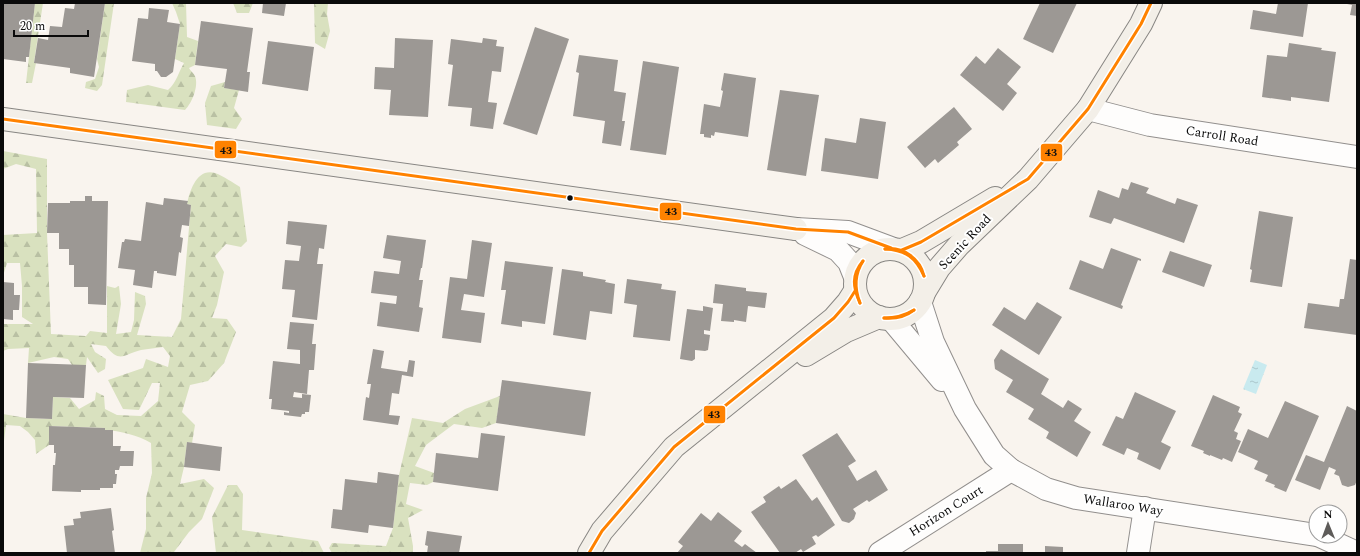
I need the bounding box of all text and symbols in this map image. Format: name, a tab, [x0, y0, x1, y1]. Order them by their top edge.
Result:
scale bar	[14, 12, 88, 38]
text: 20 m	[20, 17, 45, 36]
street label: Carroll Road	[1184, 120, 1260, 152]
line badge: 43	[214, 140, 237, 159]
text: 43	[220, 142, 232, 159]
line badge: 43	[1040, 143, 1063, 162]
text: 43	[1045, 144, 1057, 161]
unlabelled marker	[565, 193, 575, 203]
line badge: 43	[659, 202, 682, 221]
text: 43	[665, 203, 677, 220]
street label: Scenic Road	[934, 210, 996, 274]
line badge: 43	[703, 405, 726, 424]
text: 43	[708, 406, 720, 423]
street label: Horizon Court	[905, 480, 987, 542]
street label: Wallaroo Way	[1082, 489, 1165, 521]
north arrow	[1308, 504, 1348, 544]
text: N	[1323, 506, 1332, 523]

